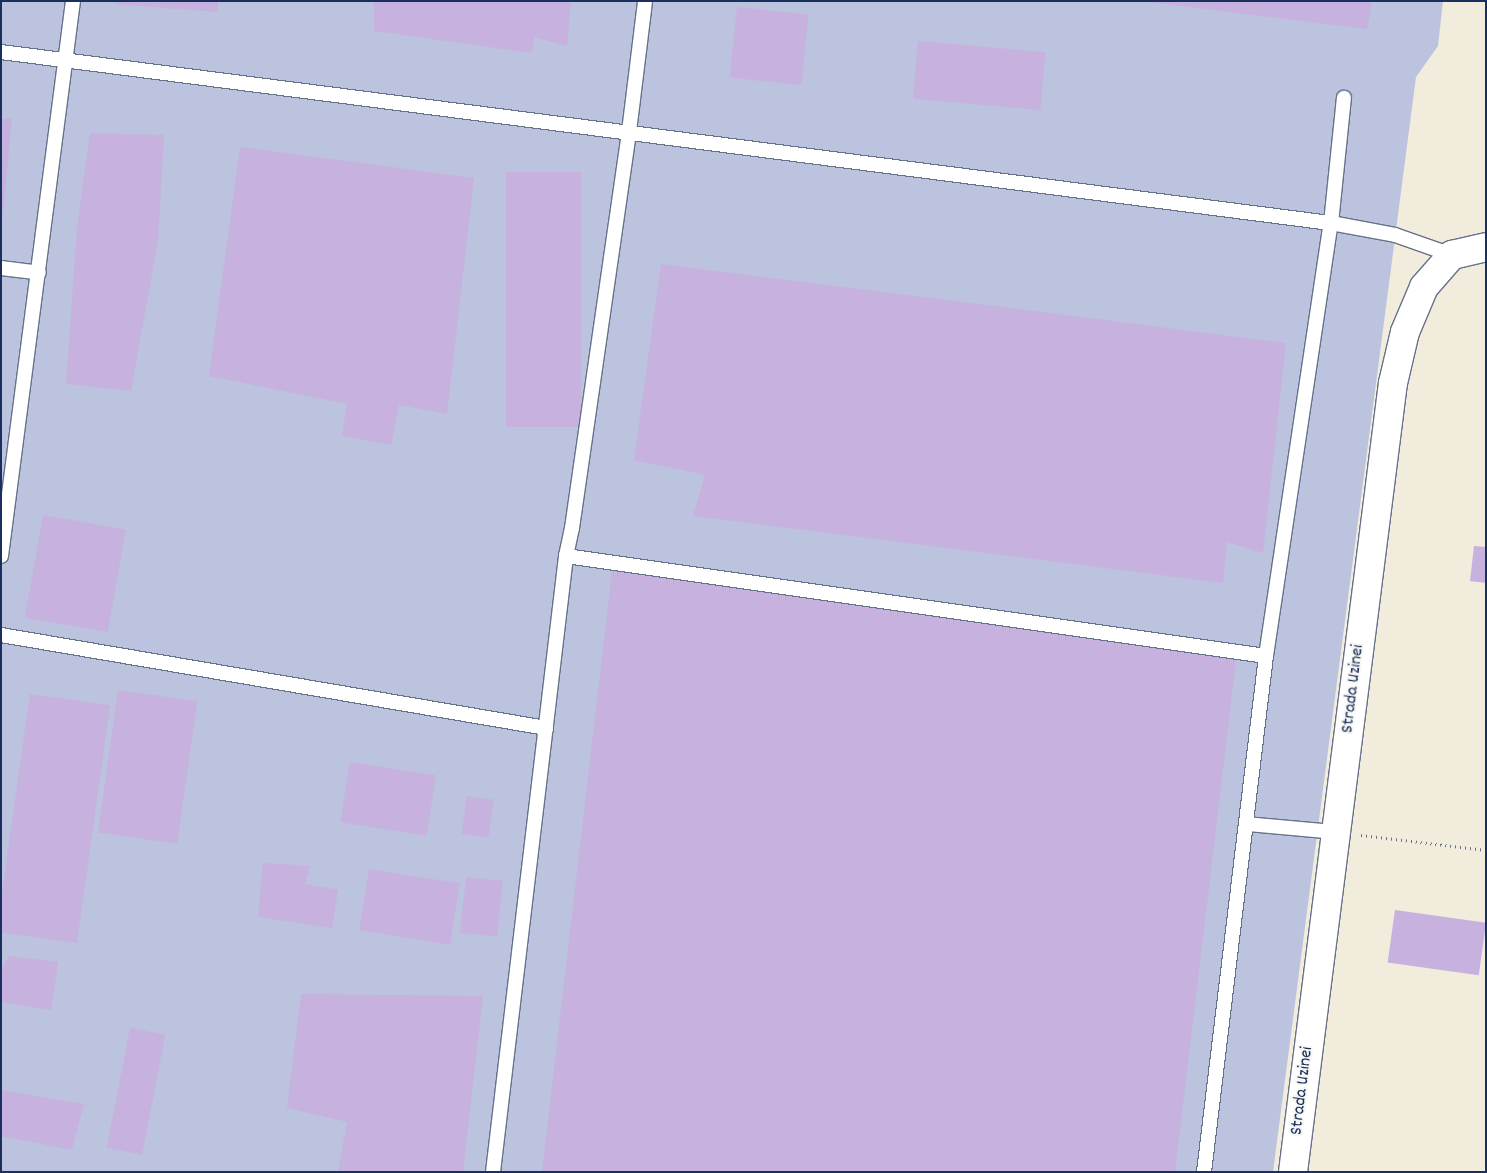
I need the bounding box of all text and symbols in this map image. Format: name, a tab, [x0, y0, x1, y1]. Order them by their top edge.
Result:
street label: Strada Uzinei	[1338, 643, 1370, 735]
street label: Strada Uzinei	[1287, 1045, 1319, 1137]

